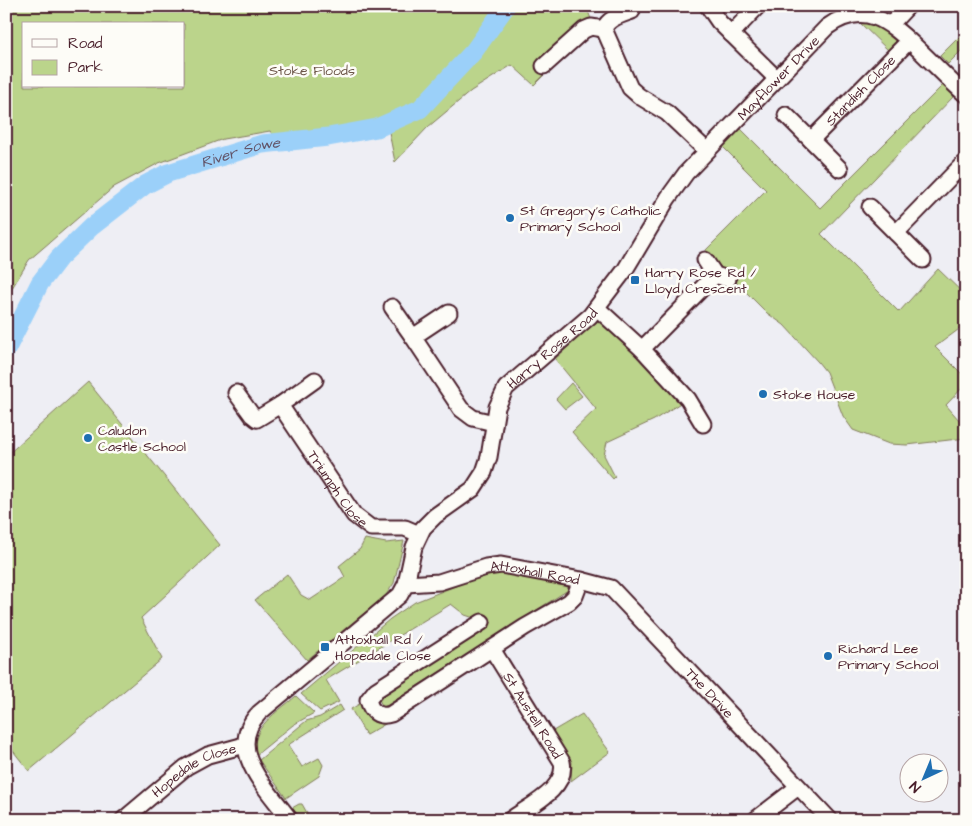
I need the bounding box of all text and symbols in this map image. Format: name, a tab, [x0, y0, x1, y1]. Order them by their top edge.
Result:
legend	[22, 22, 185, 88]
street label: Mayflower Drive	[733, 31, 825, 125]
text: Road	[68, 33, 103, 54]
street label: Standish Close	[821, 51, 901, 131]
text: Park	[68, 57, 103, 78]
park label: Stoke Floods	[269, 61, 355, 81]
water label: River Sowe	[198, 132, 282, 173]
place label: St Gregory's Catholic Primary School	[520, 201, 661, 237]
marker: St Gregory's Catholic Primary School	[504, 212, 516, 224]
place label: Harry Rose Rd / Lloyd Crescent	[645, 263, 757, 299]
marker: Harry Rose Rd / Lloyd Crescent	[629, 274, 641, 286]
street label: Harry Rose Road	[503, 305, 603, 394]
place label: Stoke House	[773, 385, 856, 405]
marker: Stoke House	[757, 388, 769, 400]
place label: Caludon Castle School	[98, 421, 186, 457]
marker: Caludon Castle School	[82, 432, 94, 444]
street label: Triumph Close	[302, 447, 372, 533]
street label: Attoxhall Road	[489, 556, 581, 591]
place label: Attoxhall Rd / Hopedale Close	[335, 630, 431, 666]
place label: Richard Lee Primary School	[838, 639, 939, 675]
marker: Attoxhall Rd / Hopedale Close	[319, 641, 331, 653]
marker: Richard Lee Primary School	[822, 650, 834, 662]
street label: The Drive	[680, 664, 738, 723]
street label: St Austell Road	[498, 669, 567, 763]
street label: Hopedale Close	[148, 739, 239, 803]
north arrow	[900, 754, 950, 804]
text: N	[905, 776, 926, 797]

